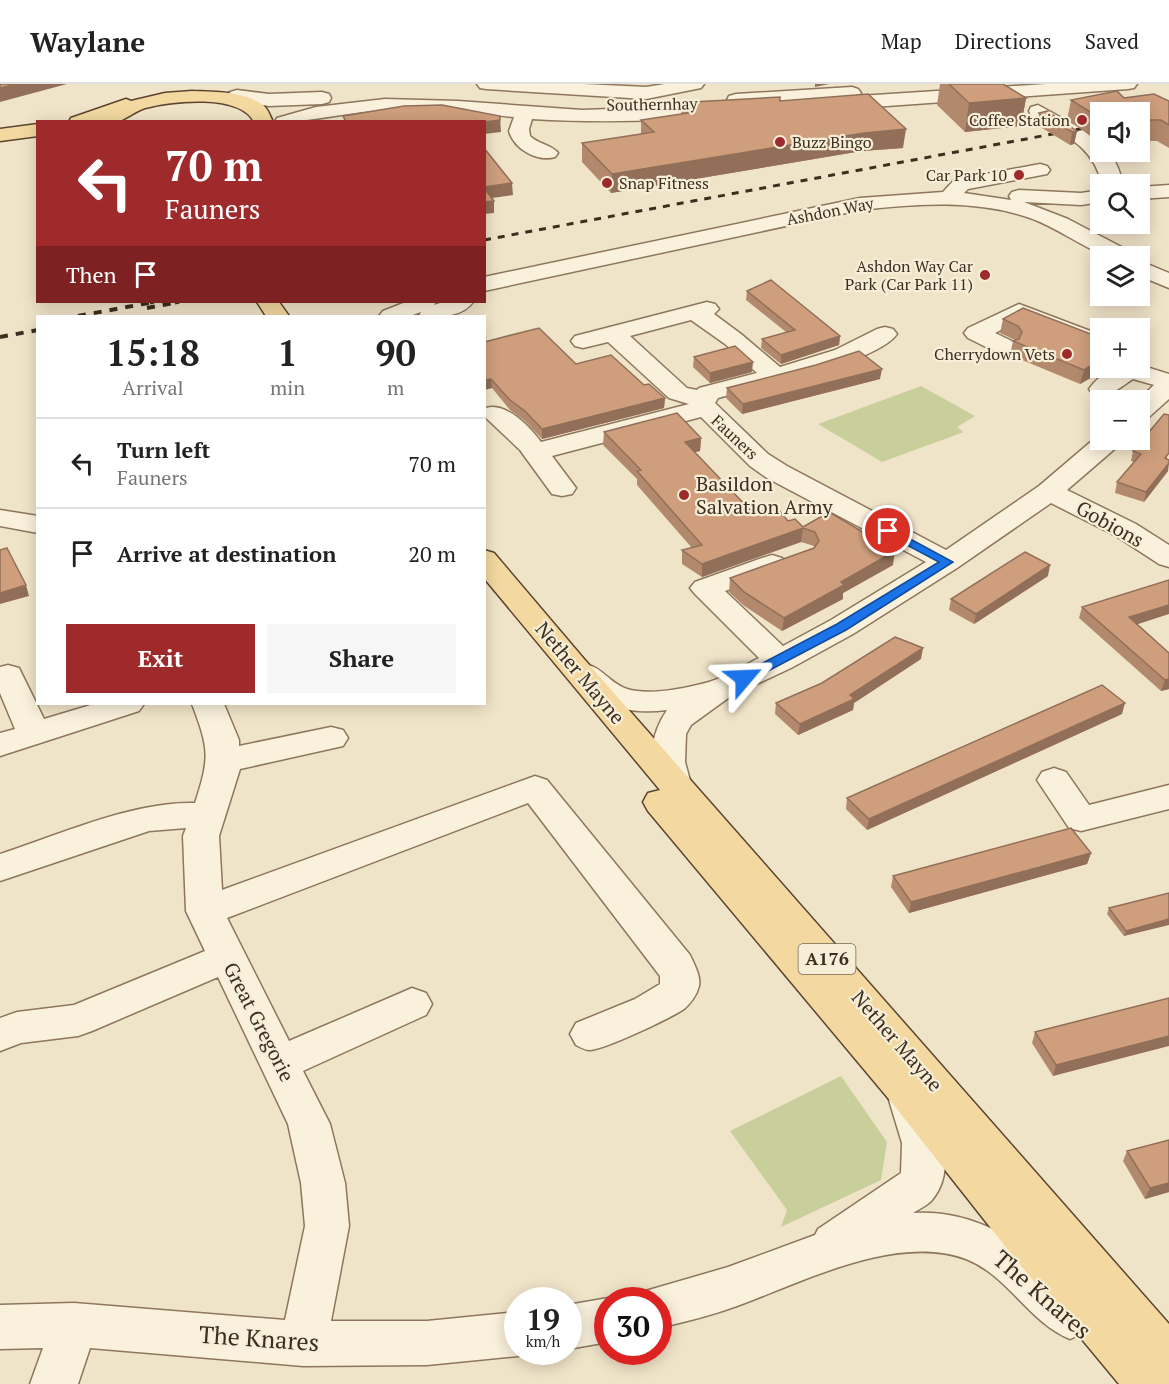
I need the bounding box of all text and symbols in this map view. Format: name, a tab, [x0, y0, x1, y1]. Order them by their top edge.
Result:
text: Waylane	[30, 23, 145, 60]
text: Map	[881, 27, 922, 55]
text: Directions	[955, 27, 1052, 55]
text: Saved	[1085, 27, 1139, 55]
street label: Southernhay	[606, 92, 699, 116]
map controls	[1090, 102, 1150, 450]
button: sound	[1090, 102, 1150, 162]
place label: Coffee Station	[969, 109, 1070, 131]
marker: Coffee Station	[1075, 113, 1089, 127]
place label: Buzz Bingo	[792, 131, 872, 153]
marker: Buzz Bingo	[773, 135, 787, 149]
text: 70 m	[165, 137, 263, 193]
icon: left	[66, 144, 144, 222]
place label: Car Park 10	[926, 164, 1007, 186]
marker: Car Park 10	[1012, 168, 1026, 182]
place label: Snap Fitness	[619, 172, 709, 194]
button: search	[1090, 174, 1150, 234]
marker: Snap Fitness	[600, 176, 614, 190]
text: Fauners	[165, 191, 261, 227]
street label: Ashdon Way	[784, 192, 876, 230]
button: layers	[1090, 246, 1150, 306]
place label: Ashdon Way Car Park (Car Park 11)	[845, 255, 974, 295]
icon: arrive	[129, 258, 162, 291]
text: Then	[66, 260, 117, 289]
marker: Ashdon Way Car Park (Car Park 11)	[978, 268, 992, 282]
button: +	[1090, 318, 1150, 378]
text: 15:18	[106, 329, 200, 376]
text: 1	[277, 329, 298, 376]
text: 90	[375, 329, 416, 376]
place label: Cherrydown Vets	[934, 343, 1055, 365]
marker: Cherrydown Vets	[1060, 347, 1074, 361]
text: Arrival	[122, 374, 184, 401]
text: min	[270, 374, 305, 401]
text: m	[387, 374, 404, 401]
button: −	[1090, 390, 1150, 450]
street label: Fauners	[707, 410, 763, 464]
text: Turn left	[117, 435, 210, 464]
icon: left	[66, 447, 99, 480]
text: 70 m	[408, 449, 456, 478]
text: Fauners	[117, 464, 188, 491]
place label: Basildon Salvation Army	[696, 470, 834, 520]
marker: Basildon Salvation Army	[677, 488, 691, 502]
street label: Gobions	[1072, 494, 1149, 553]
pin	[862, 505, 913, 556]
icon: arrive	[871, 514, 904, 547]
icon: arrive	[66, 537, 99, 570]
text: Arrive at destination	[117, 539, 336, 568]
text: 20 m	[408, 539, 456, 568]
street label: Nether Mayne	[530, 616, 631, 730]
button: Exit	[66, 624, 255, 693]
button: Share	[267, 624, 456, 693]
position arrow	[712, 646, 776, 710]
road number: A176	[798, 944, 856, 974]
street label: Great Gregorie	[218, 957, 301, 1086]
street label: Nether Mayne	[846, 984, 949, 1097]
street label: The Knares	[987, 1243, 1099, 1346]
speed limit sign: 30	[594, 1287, 672, 1365]
text: 19	[526, 1299, 560, 1339]
street label: The Knares	[198, 1318, 320, 1358]
text: km/h	[526, 1331, 560, 1351]

